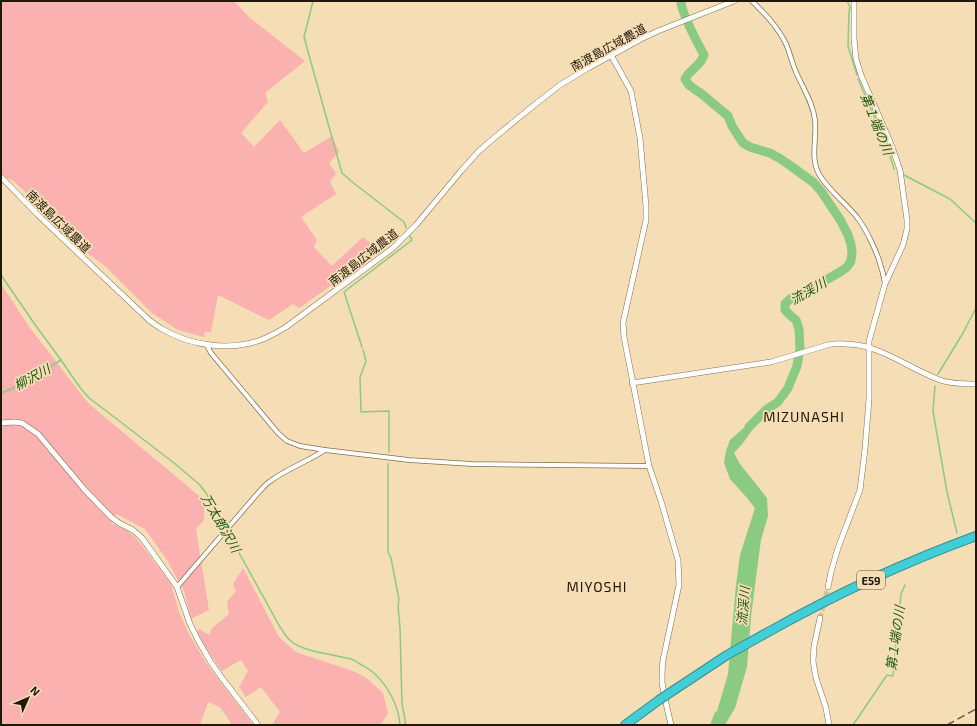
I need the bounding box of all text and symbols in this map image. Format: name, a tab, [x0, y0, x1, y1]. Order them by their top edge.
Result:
street label: 南渡島広域農道	[568, 21, 648, 73]
water label: 第１端の川	[857, 91, 897, 159]
street label: 南渡島広域農道	[24, 187, 94, 255]
street label: 南渡島広域農道	[326, 226, 400, 288]
water label: 流渓川	[787, 273, 831, 308]
water label: 柳沢川	[11, 360, 55, 393]
district label: MIZUNASHI	[763, 408, 845, 425]
water label: 万太郎沢川	[198, 491, 245, 557]
road number: E59	[857, 571, 885, 589]
district label: MIYOSHI	[567, 578, 627, 595]
water label: 流渓川	[733, 584, 753, 626]
water label: 第１端の川	[883, 603, 908, 671]
north arrow	[8, 678, 48, 718]
text: N	[28, 683, 43, 698]

